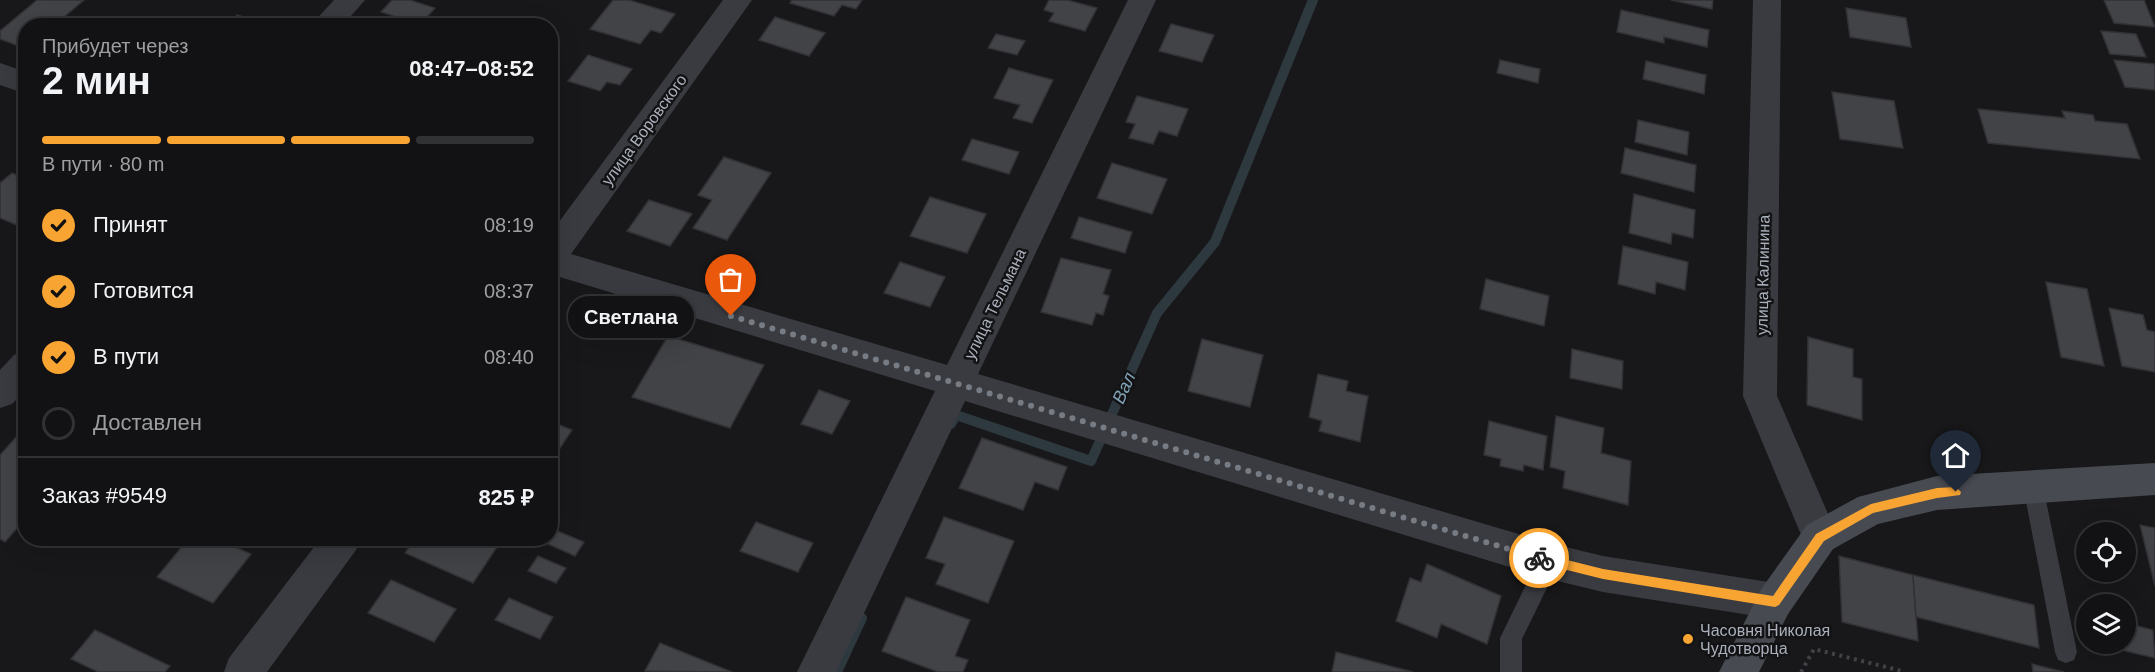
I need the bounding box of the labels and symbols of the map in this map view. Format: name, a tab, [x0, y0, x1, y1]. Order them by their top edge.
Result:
street label: улица Воровского	[598, 71, 690, 189]
street label: улица Калинина	[1753, 215, 1773, 335]
street label: улица Тельмана	[961, 246, 1029, 362]
pin	[705, 254, 756, 316]
callout: Светлана	[569, 295, 695, 337]
water label: Вал	[1108, 369, 1140, 407]
pin	[1930, 430, 1981, 492]
courier	[1509, 528, 1569, 588]
place label: Часовня Николая Чудотворца	[1700, 622, 1830, 657]
marker: Часовня Николая Чудотворца	[1681, 632, 1695, 646]

